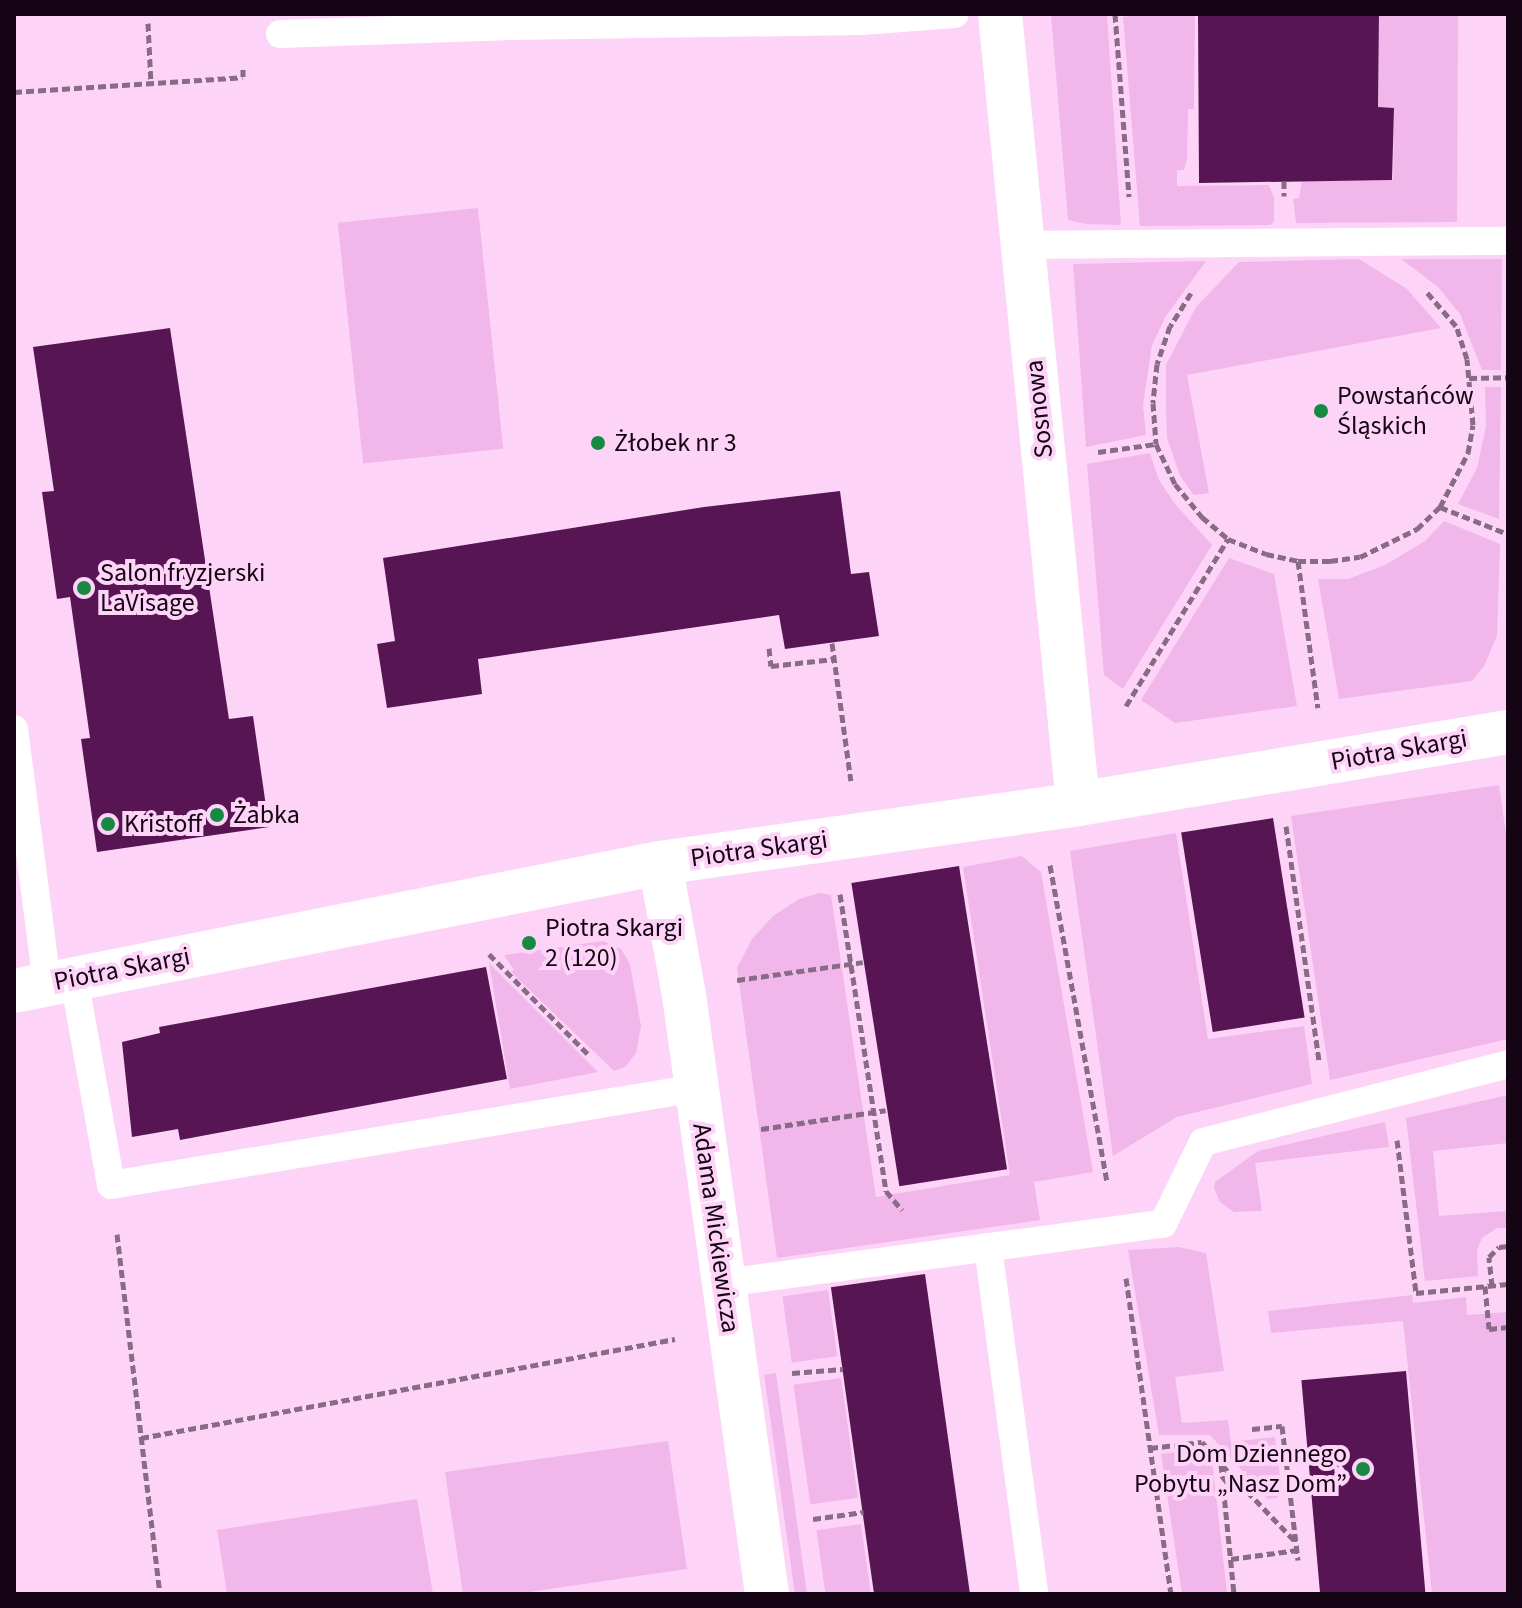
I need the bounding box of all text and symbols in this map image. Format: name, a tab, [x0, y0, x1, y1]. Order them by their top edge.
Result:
street label: Sosnowa	[1018, 358, 1060, 460]
place label: Powstańców Śląskich	[1337, 380, 1474, 442]
marker: Powstańców Śląskich	[1312, 402, 1330, 420]
place label: Żłobek nr 3	[614, 427, 737, 459]
marker: Żłobek nr 3	[589, 434, 607, 452]
place label: Salon fryzjerski LaVisage	[100, 557, 265, 618]
marker: Salon fryzjerski LaVisage	[75, 579, 93, 597]
street label: Piotra Skargi	[1328, 723, 1470, 777]
place label: Żabka	[233, 799, 300, 831]
marker: Żabka	[208, 806, 226, 824]
place label: Kristoff	[124, 808, 202, 840]
marker: Kristoff	[99, 815, 117, 833]
street label: Piotra Skargi	[688, 824, 830, 874]
place label: Piotra Skargi 2 (120)	[545, 912, 683, 974]
marker: Piotra Skargi 2 (120)	[520, 934, 538, 952]
street label: Piotra Skargi	[51, 941, 193, 997]
street label: Adama Mickiewicza	[686, 1121, 746, 1335]
place label: Dom Dziennego Pobytu „Nasz Dom”	[1134, 1438, 1347, 1500]
marker: Dom Dziennego Pobytu „Nasz Dom”	[1354, 1460, 1372, 1478]

